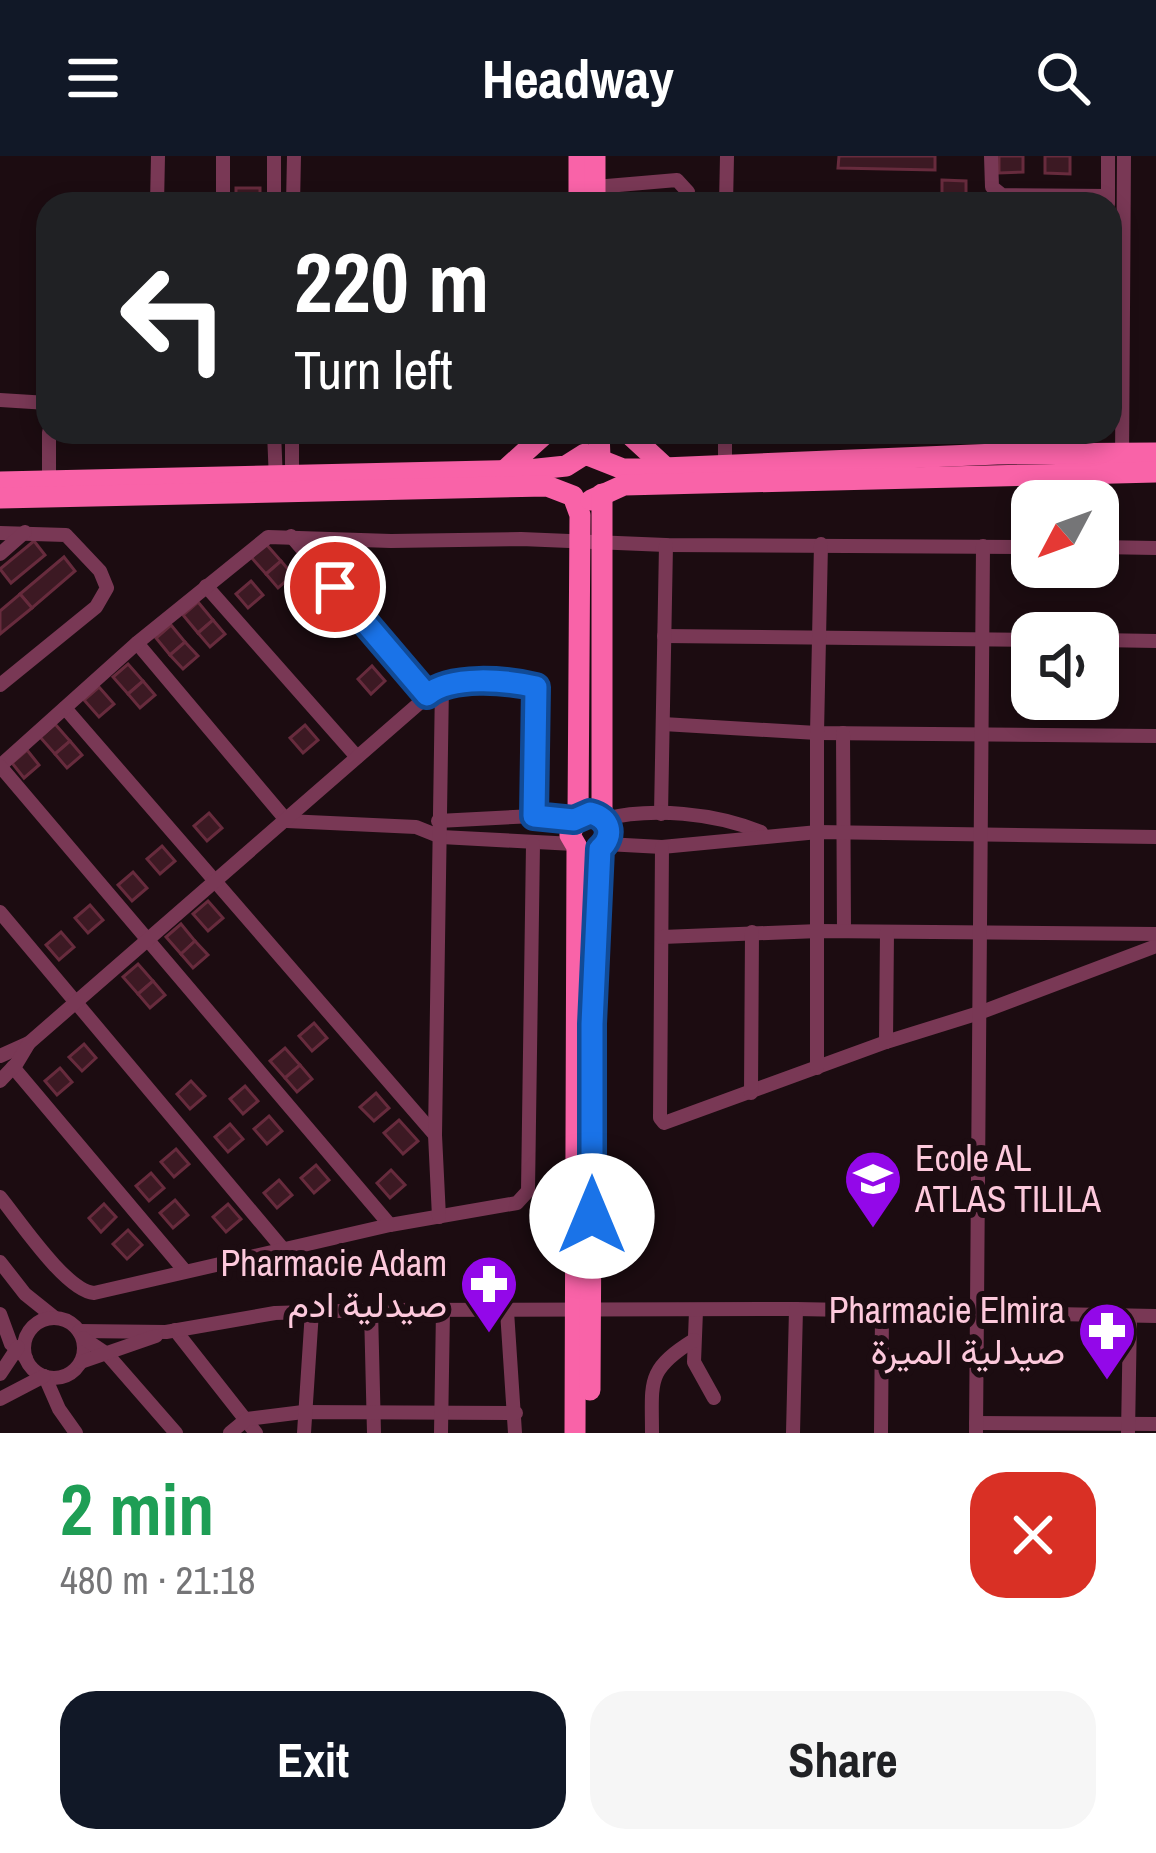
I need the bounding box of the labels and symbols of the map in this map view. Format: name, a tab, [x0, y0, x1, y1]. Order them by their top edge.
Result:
north arrow	[1011, 480, 1119, 588]
pin	[284, 536, 386, 638]
place label: Ecole AL ATLAS TILILA	[914, 1134, 1101, 1223]
school or university icon: Ecole AL ATLAS TILILA	[842, 1148, 904, 1230]
position arrow	[529, 1153, 655, 1279]
place label: Pharmacie Adam صيدلية ادم	[221, 1239, 447, 1328]
pharmacy icon: Pharmacie Adam صيدلية ادم	[458, 1253, 520, 1335]
place label: Pharmacie Elmira صيدلية الميرة	[829, 1286, 1065, 1375]
pharmacy icon: Pharmacie Elmira صيدلية الميرة	[1076, 1300, 1138, 1382]

